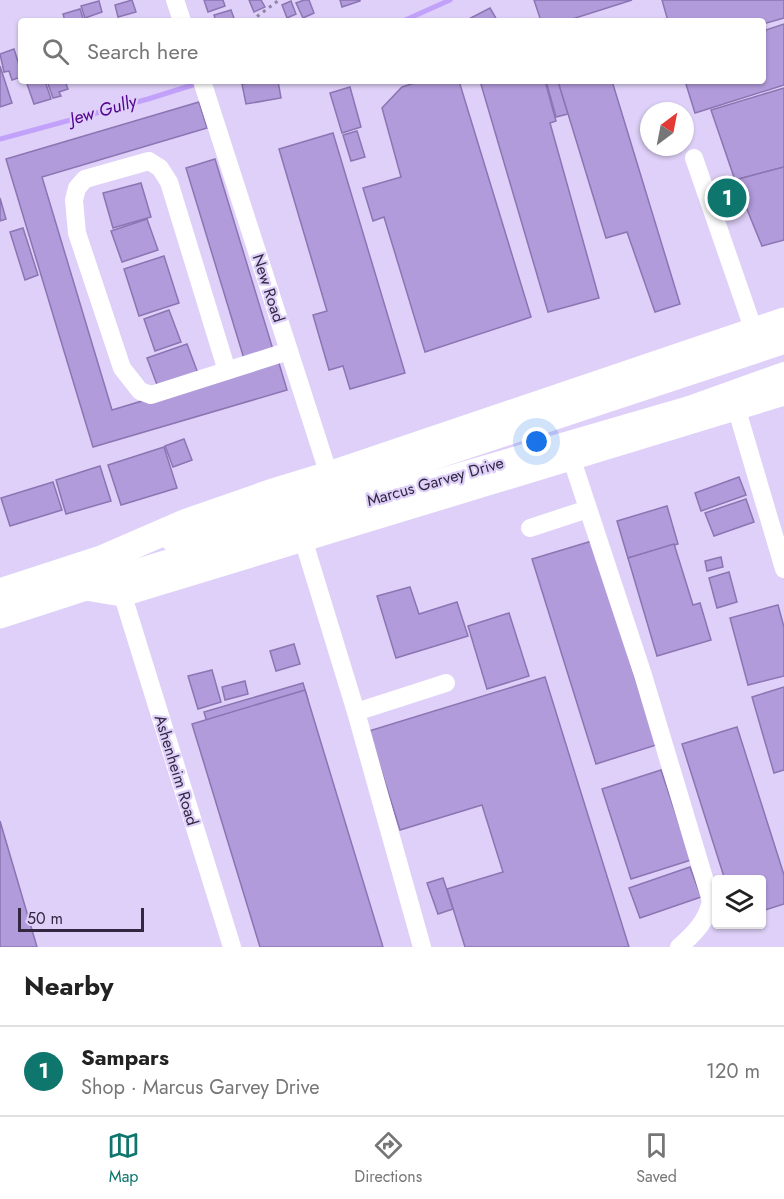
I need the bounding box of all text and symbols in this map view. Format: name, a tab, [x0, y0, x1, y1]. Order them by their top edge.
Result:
search box	[18, 18, 766, 84]
icon: search	[39, 35, 72, 68]
text: Search here	[87, 35, 198, 67]
water label: Jew Gully	[64, 88, 141, 133]
north arrow	[640, 102, 694, 156]
pin: 1	[708, 176, 746, 220]
street label: New Road	[247, 251, 290, 325]
your location	[522, 427, 551, 456]
street label: Marcus Garvey Drive	[364, 451, 506, 512]
street label: Ashenheim Road	[149, 712, 204, 828]
map controls	[712, 875, 766, 929]
button: layers	[712, 875, 766, 929]
scale bar	[18, 905, 144, 932]
text: 50 m	[27, 907, 63, 930]
text: Nearby	[24, 967, 113, 1005]
text: Sampars	[81, 1041, 169, 1073]
text: 1	[38, 1057, 49, 1086]
text: 120 m	[706, 1057, 760, 1086]
text: Shop · Marcus Garvey Drive	[81, 1073, 320, 1102]
tab: Map	[107, 1129, 140, 1188]
tab: Directions	[354, 1129, 422, 1188]
tab: Saved	[636, 1129, 677, 1188]

